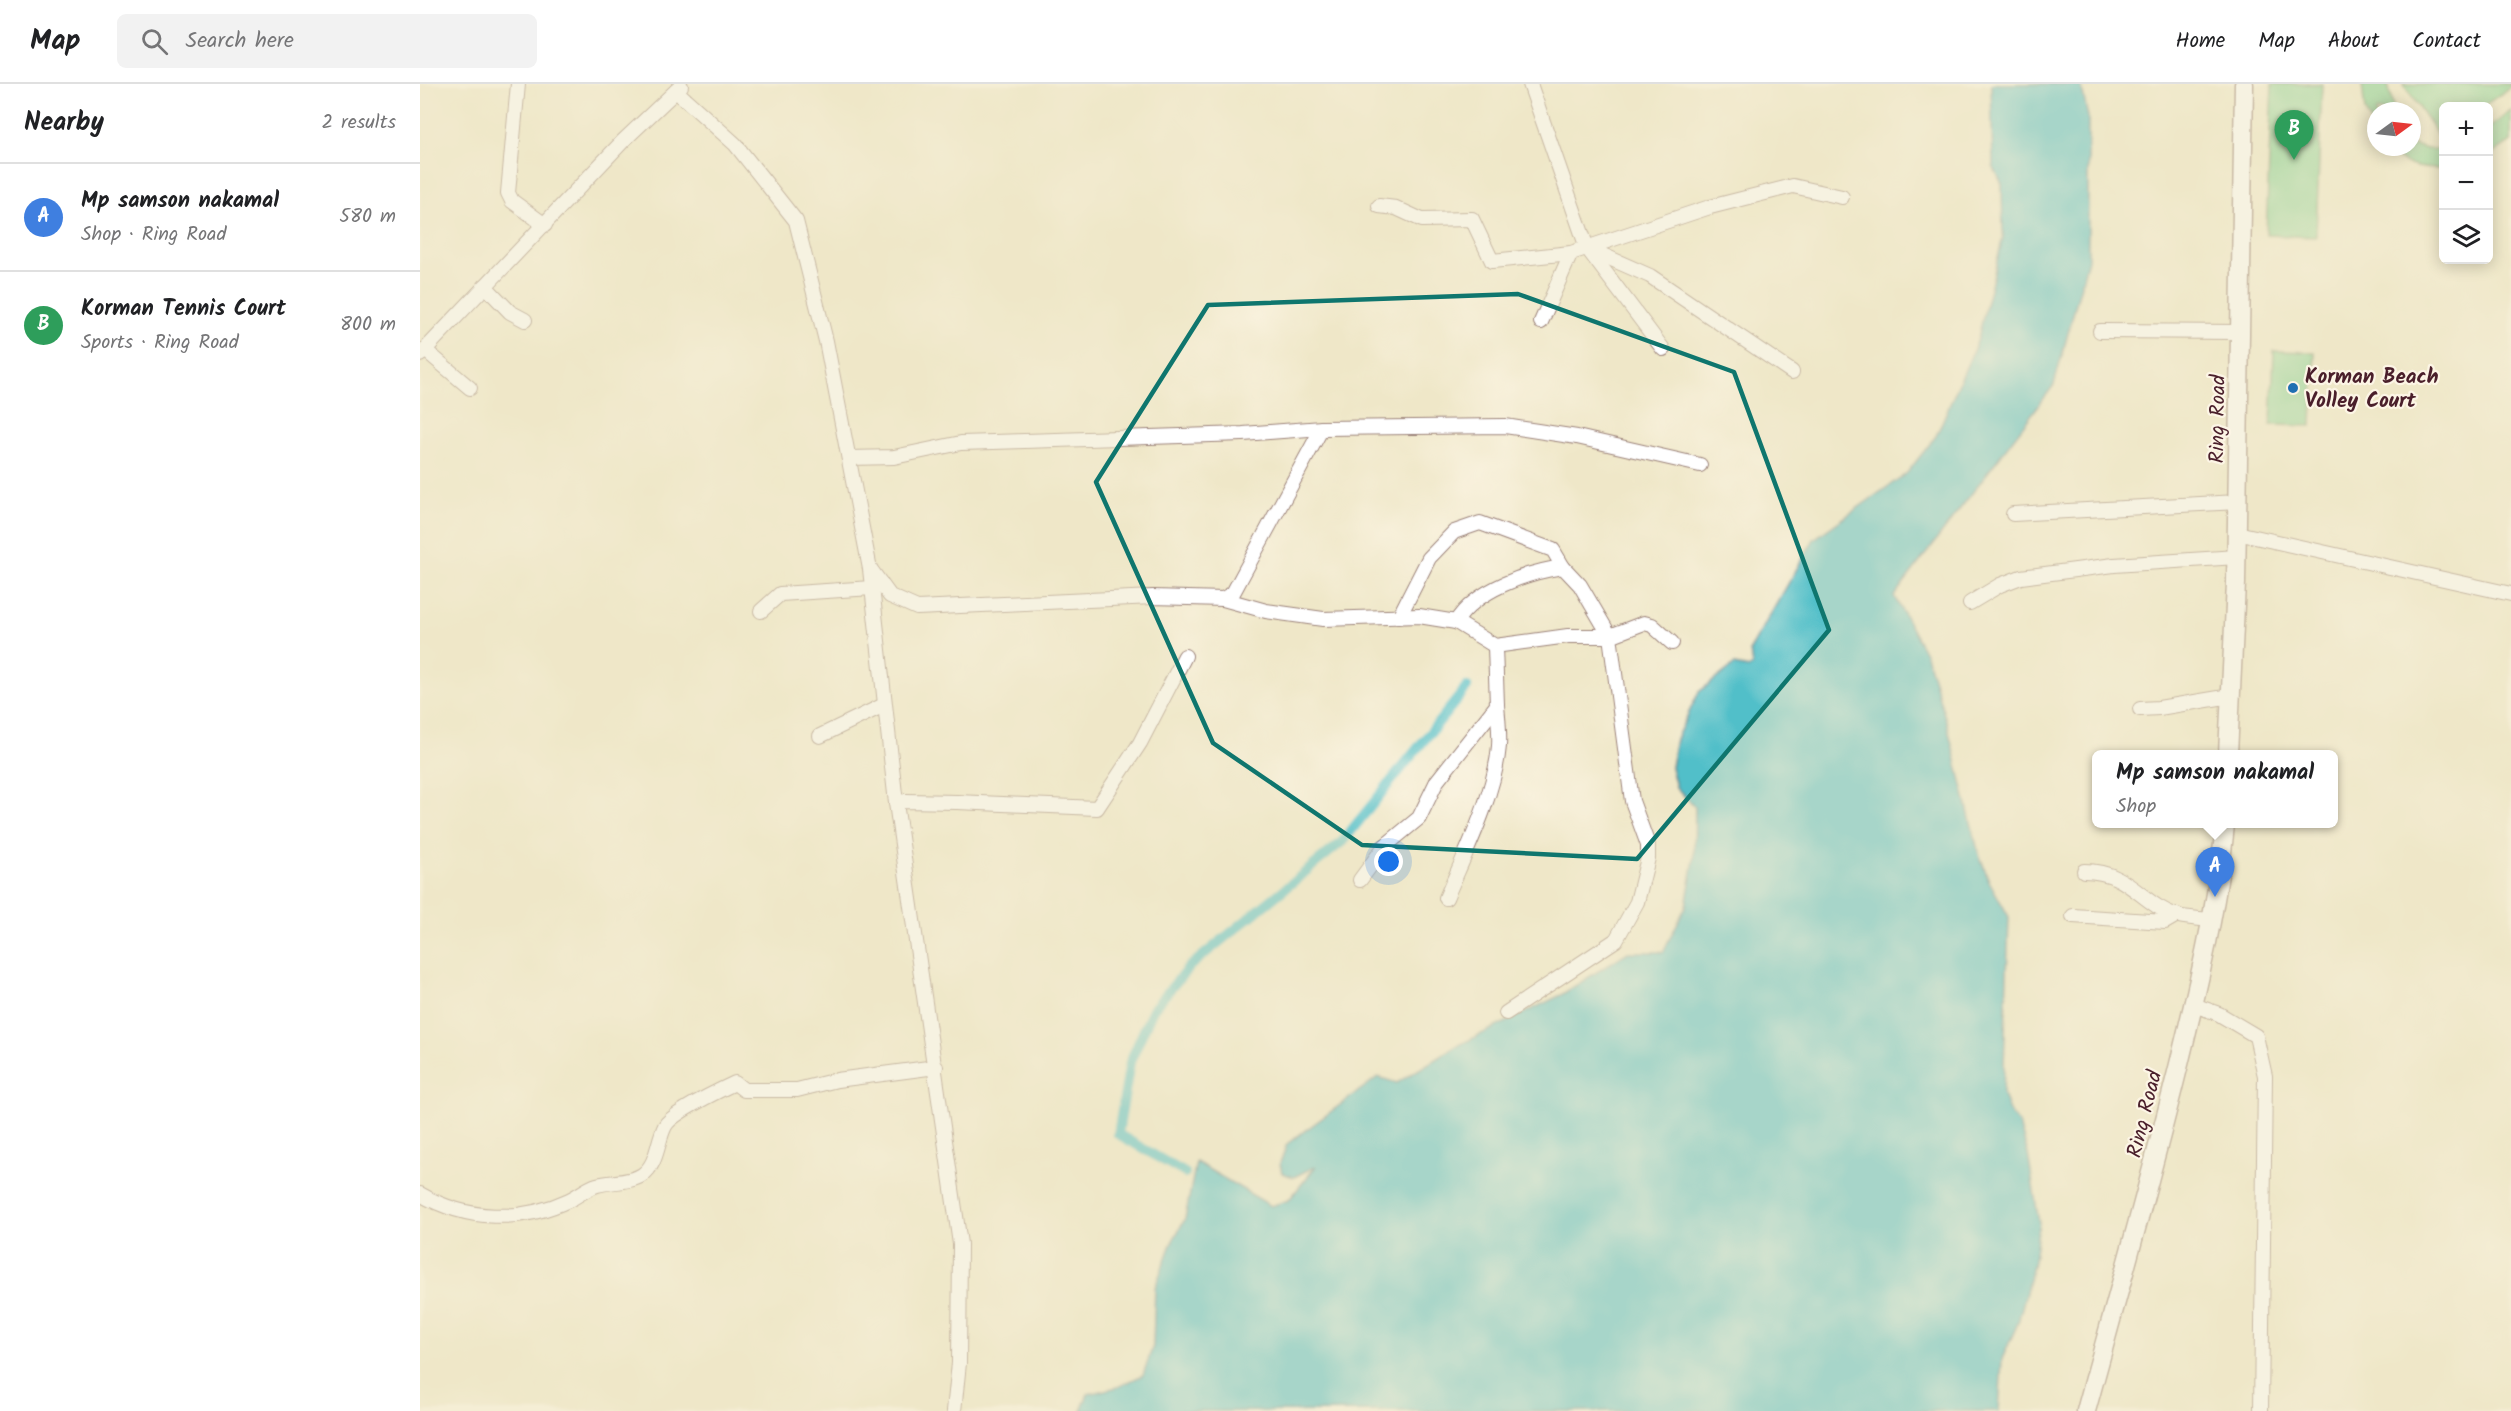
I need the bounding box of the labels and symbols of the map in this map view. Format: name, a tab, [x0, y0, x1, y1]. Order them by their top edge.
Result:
north arrow	[2367, 102, 2421, 156]
pin: B	[2274, 110, 2314, 160]
place label: Korman Beach Volley Court	[2305, 361, 2439, 418]
street label: Ring Road	[2201, 374, 2236, 464]
marker: Korman Beach Volley Court	[2286, 381, 2300, 395]
your location	[1374, 847, 1403, 876]
pin: A	[2196, 848, 2234, 897]
street label: Ring Road	[2119, 1067, 2172, 1162]

